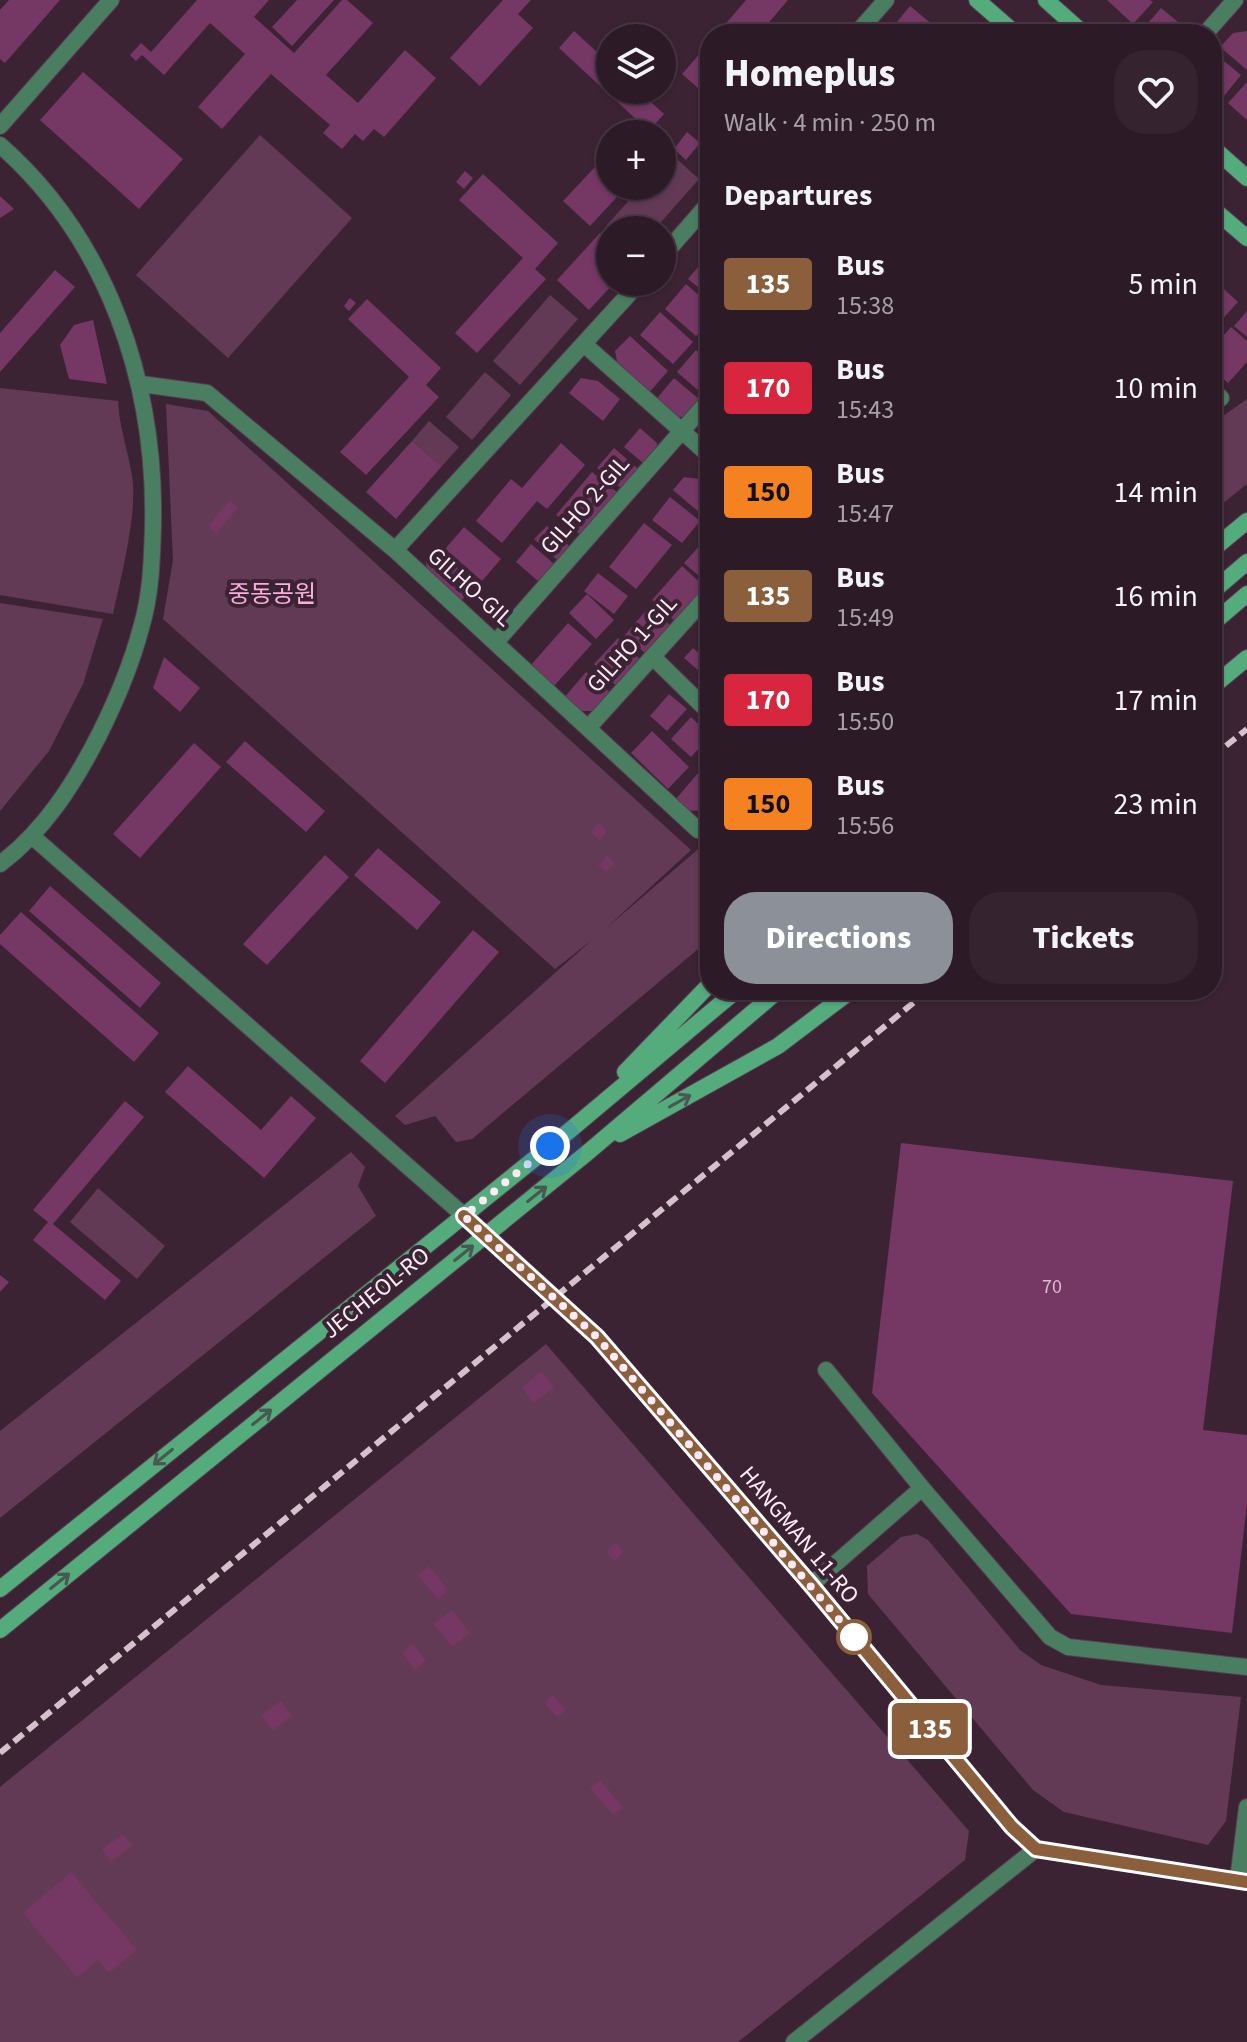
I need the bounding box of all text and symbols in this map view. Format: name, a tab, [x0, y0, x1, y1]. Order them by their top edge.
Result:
map controls	[596, 24, 676, 296]
button: layers	[596, 24, 676, 104]
text: Homeplus	[724, 47, 895, 101]
button: heart	[1114, 50, 1198, 134]
text: Walk · 4 min · 250 m	[724, 104, 936, 141]
button: +	[596, 120, 676, 200]
text: Departures	[724, 174, 872, 217]
button: −	[596, 216, 676, 296]
text: Bus	[836, 244, 884, 287]
text: 5 min	[1128, 263, 1198, 306]
text: 135	[746, 264, 790, 304]
text: 15:38	[836, 287, 894, 324]
text: Bus	[836, 348, 884, 391]
text: 10 min	[1114, 367, 1198, 410]
text: 170	[746, 368, 790, 408]
text: 15:43	[836, 391, 894, 428]
street label: GILHO 2-GIL	[532, 447, 638, 562]
text: Bus	[836, 452, 884, 495]
text: 14 min	[1114, 471, 1198, 514]
text: 150	[746, 472, 790, 512]
text: 15:47	[836, 495, 894, 532]
street label: GILHO-GIL	[419, 539, 521, 635]
text: Bus	[836, 556, 884, 599]
text: 16 min	[1114, 575, 1198, 618]
text: 135	[746, 576, 790, 616]
park label: 중동공원	[228, 577, 316, 612]
street label: GILHO 1-GIL	[578, 587, 686, 701]
text: 15:49	[836, 599, 894, 636]
text: Bus	[836, 660, 884, 703]
text: 17 min	[1114, 679, 1198, 722]
text: 170	[746, 680, 790, 720]
text: 15:50	[836, 703, 894, 740]
text: Bus	[836, 764, 884, 807]
text: 23 min	[1114, 783, 1198, 826]
text: 150	[746, 784, 790, 824]
text: 15:56	[836, 807, 894, 844]
button: Directions	[724, 892, 953, 984]
button: Tickets	[969, 892, 1198, 984]
one-way arrow	[667, 1093, 691, 1108]
your location	[530, 1126, 570, 1166]
one-way arrow	[526, 1185, 547, 1203]
street label: JECHEOL-RO	[315, 1239, 437, 1347]
one-way arrow	[453, 1244, 474, 1262]
house number: 70	[1042, 1273, 1062, 1301]
one-way arrow	[251, 1408, 272, 1426]
one-way arrow	[153, 1448, 174, 1466]
street label: HANGMAN 11-RO	[731, 1458, 867, 1612]
one-way arrow	[50, 1572, 70, 1590]
unlabelled marker	[837, 1620, 871, 1654]
line badge: 135	[884, 1703, 976, 1755]
text: 135	[908, 1709, 952, 1749]

